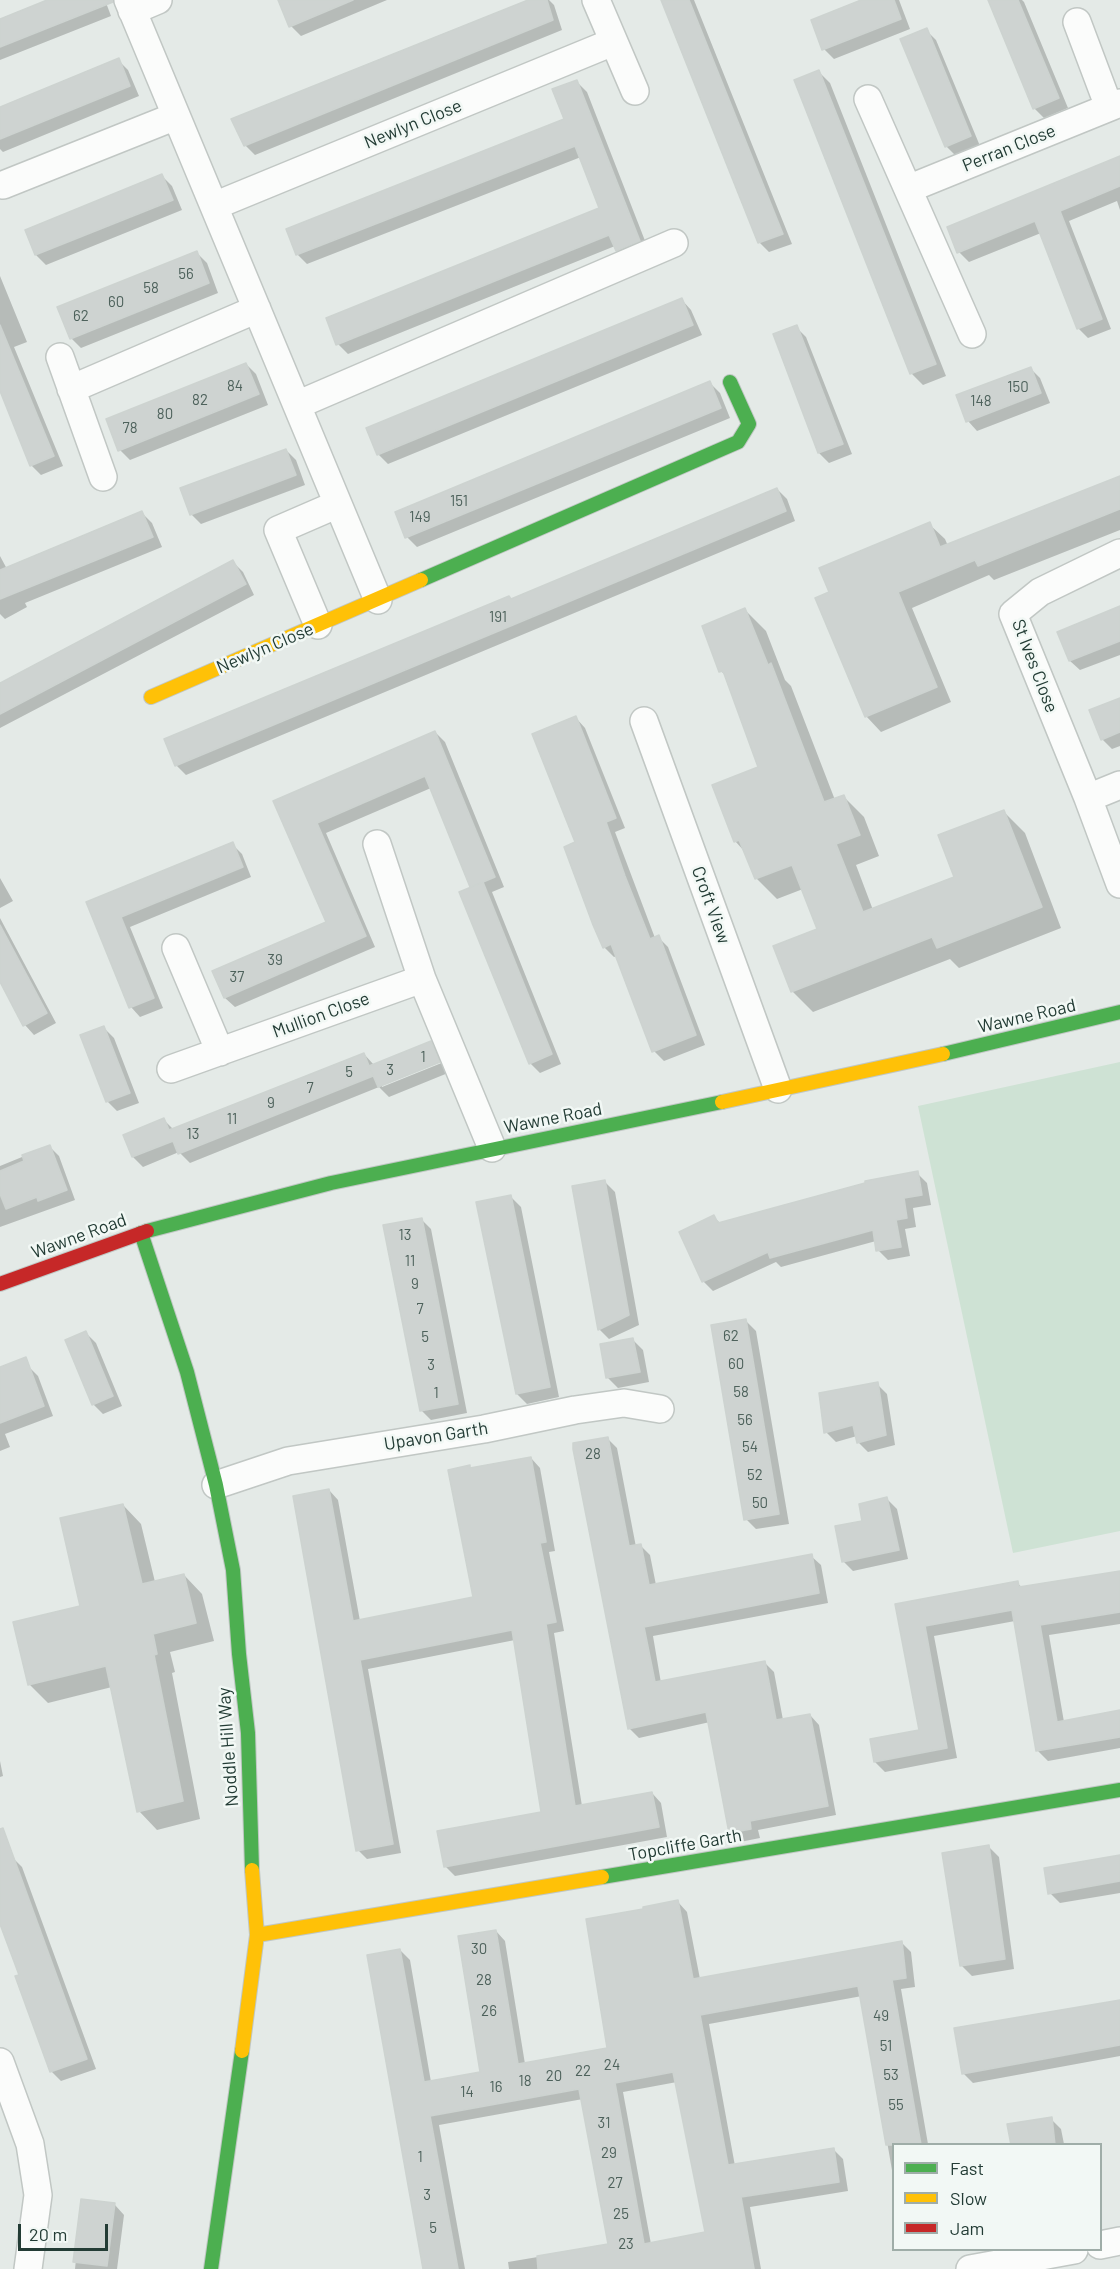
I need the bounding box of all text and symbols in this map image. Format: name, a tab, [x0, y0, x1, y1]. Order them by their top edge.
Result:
street label: Newlyn Close	[361, 95, 465, 153]
street label: Perran Close	[959, 120, 1059, 176]
house number: 56	[178, 265, 194, 283]
house number: 58	[143, 279, 159, 297]
house number: 60	[108, 293, 124, 311]
house number: 62	[73, 307, 89, 325]
house number: 84	[227, 377, 243, 395]
house number: 150	[1007, 378, 1029, 396]
house number: 82	[192, 391, 208, 409]
house number: 148	[970, 392, 992, 410]
house number: 80	[157, 405, 173, 423]
house number: 78	[123, 419, 137, 437]
house number: 151	[450, 492, 468, 510]
house number: 149	[409, 508, 431, 526]
house number: 191	[489, 608, 507, 626]
street label: St Ives Close	[1007, 616, 1063, 716]
street label: Newlyn Close	[213, 618, 317, 678]
street label: Croft View	[687, 863, 735, 947]
house number: 39	[267, 951, 283, 969]
house number: 37	[230, 968, 244, 986]
street label: Mullion Close	[270, 987, 372, 1043]
street label: Wawne Road	[976, 994, 1078, 1038]
house number: 1	[420, 1048, 426, 1066]
house number: 3	[386, 1061, 394, 1079]
house number: 5	[345, 1063, 353, 1081]
house number: 7	[306, 1079, 314, 1097]
house number: 9	[267, 1094, 275, 1112]
street label: Wawne Road	[502, 1098, 604, 1138]
house number: 11	[227, 1110, 237, 1128]
house number: 13	[187, 1125, 199, 1143]
street label: Wawne Road	[29, 1209, 129, 1263]
house number: 13	[399, 1226, 411, 1244]
house number: 11	[405, 1252, 415, 1270]
house number: 9	[411, 1275, 419, 1293]
house number: 7	[416, 1300, 424, 1318]
house number: 62	[723, 1327, 739, 1345]
house number: 5	[421, 1328, 429, 1346]
house number: 60	[728, 1355, 744, 1373]
house number: 3	[427, 1356, 435, 1374]
house number: 58	[733, 1383, 749, 1401]
house number: 1	[433, 1384, 439, 1402]
house number: 56	[737, 1411, 753, 1429]
street label: Upavon Garth	[382, 1417, 490, 1455]
house number: 54	[742, 1438, 758, 1456]
house number: 28	[585, 1445, 601, 1463]
house number: 52	[747, 1466, 763, 1484]
house number: 50	[752, 1494, 768, 1512]
street label: Noddle Hill Way	[213, 1687, 243, 1807]
street label: Topcliffe Garth	[626, 1824, 744, 1866]
house number: 30	[471, 1940, 487, 1958]
house number: 28	[476, 1971, 492, 1989]
house number: 26	[481, 2002, 497, 2020]
house number: 49	[873, 2007, 889, 2025]
house number: 51	[880, 2037, 892, 2055]
house number: 24	[604, 2056, 620, 2074]
house number: 22	[575, 2062, 591, 2080]
house number: 53	[883, 2066, 899, 2084]
house number: 20	[546, 2067, 562, 2085]
house number: 18	[518, 2072, 532, 2090]
house number: 16	[490, 2078, 502, 2096]
house number: 14	[460, 2083, 474, 2101]
house number: 55	[888, 2096, 904, 2114]
house number: 31	[598, 2114, 610, 2132]
legend	[892, 2143, 1102, 2251]
house number: 29	[601, 2144, 617, 2162]
house number: 1	[417, 2148, 423, 2166]
text: Fast	[950, 2157, 984, 2179]
house number: 27	[607, 2174, 623, 2192]
house number: 3	[423, 2186, 431, 2204]
text: Slow	[950, 2187, 987, 2209]
house number: 25	[613, 2205, 629, 2223]
scale bar	[21, 2212, 111, 2250]
text: Jam	[950, 2217, 984, 2239]
house number: 5	[429, 2219, 437, 2237]
text: 20 m	[29, 2223, 67, 2245]
house number: 23	[618, 2235, 634, 2253]

